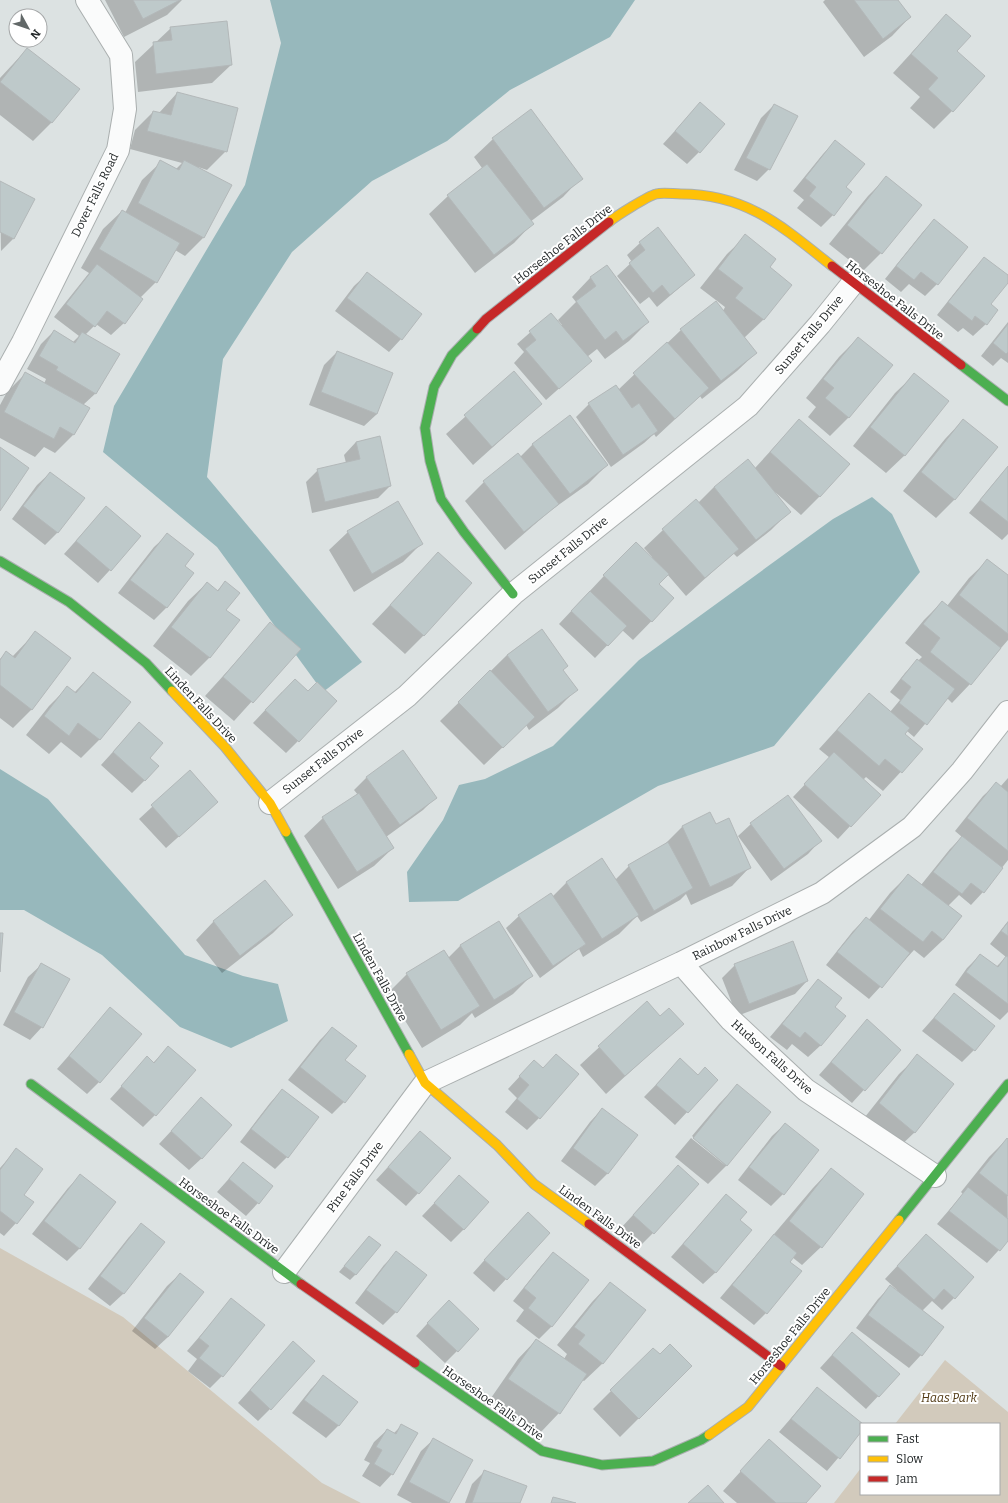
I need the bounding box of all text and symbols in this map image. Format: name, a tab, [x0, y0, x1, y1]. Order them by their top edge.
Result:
north arrow	[8, 8, 48, 48]
text: N	[27, 27, 43, 42]
street label: Dover Falls Road	[69, 151, 121, 239]
street label: Horseshoe Falls Drive	[511, 201, 615, 287]
street label: Horseshoe Falls Drive	[843, 257, 947, 343]
street label: Sunset Falls Drive	[772, 293, 846, 377]
street label: Sunset Falls Drive	[525, 514, 611, 586]
street label: Linden Falls Drive	[162, 664, 240, 746]
street label: Sunset Falls Drive	[280, 725, 366, 797]
street label: Rainbow Falls Drive	[690, 903, 794, 963]
street label: Linden Falls Drive	[350, 930, 410, 1024]
street label: Hudson Falls Drive	[729, 1017, 815, 1097]
street label: Pine Falls Drive	[324, 1139, 386, 1215]
street label: Horseshoe Falls Drive	[176, 1175, 282, 1257]
street label: Linden Falls Drive	[556, 1182, 644, 1252]
street label: Horseshoe Falls Drive	[747, 1285, 833, 1387]
street label: Horseshoe Falls Drive	[440, 1363, 546, 1443]
park label: Haas Park	[921, 1391, 978, 1405]
legend	[860, 1423, 1000, 1495]
text: Fast	[896, 1432, 920, 1446]
text: Slow	[896, 1452, 923, 1466]
text: Jam	[895, 1472, 918, 1486]

